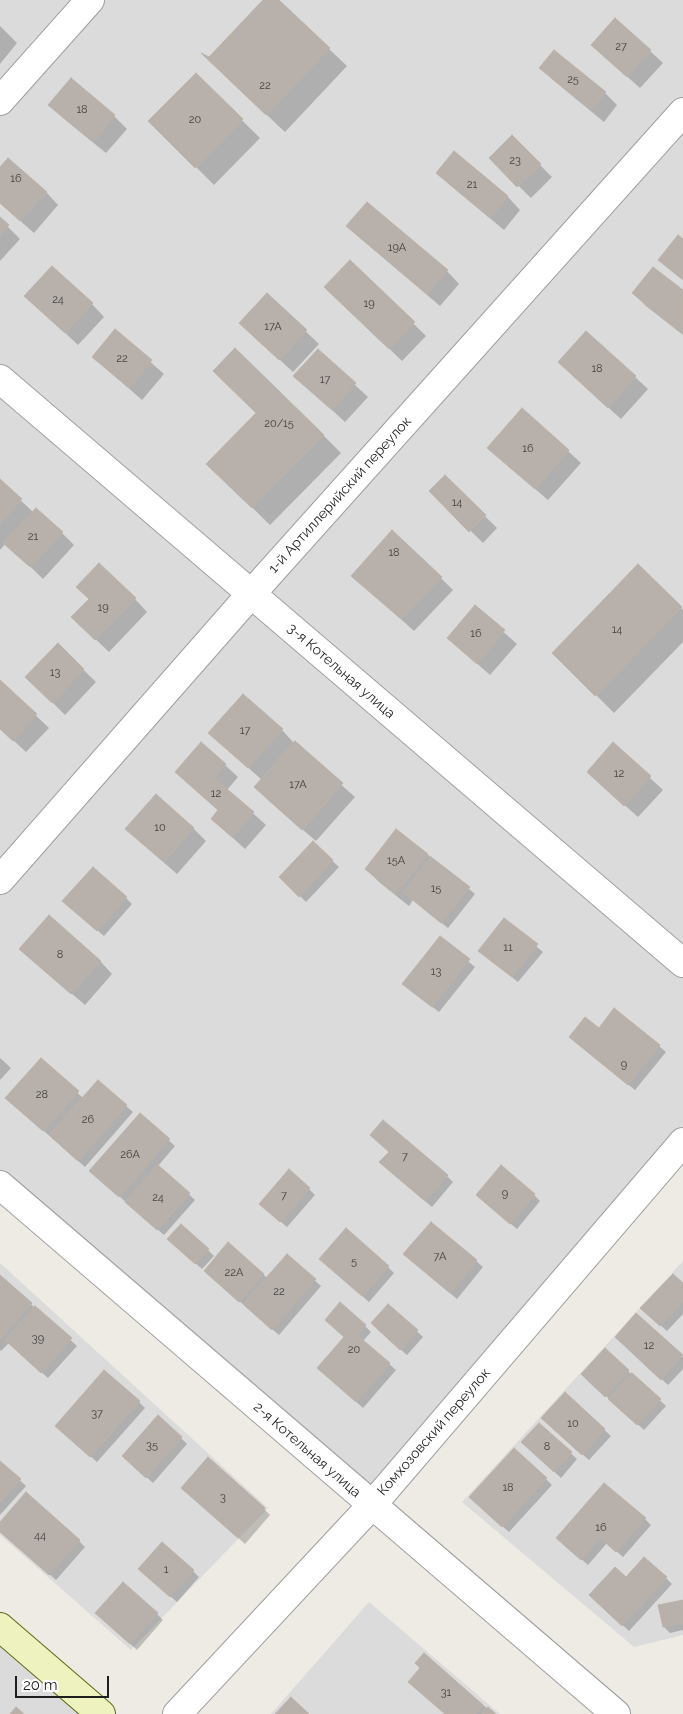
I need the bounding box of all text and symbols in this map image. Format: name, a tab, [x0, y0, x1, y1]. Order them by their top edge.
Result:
house number: 27	[615, 40, 627, 54]
house number: 25	[567, 73, 579, 87]
house number: 22	[259, 79, 271, 93]
house number: 18	[76, 103, 88, 117]
house number: 20	[189, 113, 201, 127]
house number: 23	[509, 154, 521, 168]
house number: 16	[10, 172, 22, 186]
house number: 21	[467, 178, 477, 192]
house number: 19А	[388, 241, 406, 255]
house number: 24	[52, 293, 64, 307]
house number: 19	[363, 297, 375, 311]
house number: 17А	[264, 320, 282, 334]
house number: 22	[116, 352, 128, 366]
house number: 18	[591, 362, 603, 376]
house number: 17	[320, 373, 330, 387]
street label: 1-й Артиллерийский переулок	[265, 413, 415, 577]
house number: 20/15	[264, 417, 294, 431]
house number: 16	[522, 442, 534, 456]
house number: 14	[452, 496, 462, 510]
house number: 21	[28, 530, 38, 544]
house number: 18	[388, 546, 400, 560]
house number: 19	[97, 601, 109, 615]
street label: 3-я Котельная улица	[284, 620, 398, 722]
house number: 14	[612, 623, 622, 637]
house number: 16	[470, 627, 482, 641]
house number: 13	[50, 666, 60, 680]
house number: 17	[240, 724, 250, 738]
house number: 12	[614, 767, 624, 781]
house number: 17А	[289, 778, 307, 792]
house number: 12	[211, 787, 221, 801]
house number: 10	[154, 821, 166, 835]
house number: 15А	[387, 854, 405, 868]
house number: 15	[431, 882, 441, 896]
house number: 11	[503, 941, 513, 955]
house number: 8	[57, 948, 63, 962]
house number: 13	[431, 965, 441, 979]
house number: 9	[621, 1058, 627, 1072]
house number: 28	[36, 1088, 48, 1102]
house number: 26	[82, 1113, 94, 1127]
house number: 26А	[120, 1148, 140, 1162]
house number: 7	[402, 1150, 408, 1164]
house number: 9	[502, 1187, 508, 1201]
house number: 7	[281, 1189, 287, 1203]
house number: 24	[152, 1191, 164, 1205]
house number: 7А	[434, 1250, 446, 1264]
house number: 5	[351, 1255, 357, 1269]
house number: 22А	[225, 1266, 243, 1280]
house number: 22	[273, 1285, 285, 1299]
house number: 39	[32, 1332, 44, 1346]
house number: 12	[644, 1339, 654, 1353]
house number: 20	[348, 1343, 360, 1357]
street label: Комхозовский переулок	[374, 1365, 494, 1499]
street label: 2-я Котельная улица	[250, 1399, 364, 1501]
house number: 37	[91, 1407, 103, 1421]
house number: 10	[567, 1417, 579, 1431]
house number: 35	[146, 1439, 158, 1453]
house number: 8	[544, 1440, 550, 1454]
house number: 18	[502, 1481, 514, 1495]
house number: 3	[220, 1491, 226, 1505]
house number: 16	[595, 1521, 607, 1535]
house number: 44	[34, 1529, 46, 1543]
house number: 1	[164, 1563, 168, 1577]
scale bar	[18, 1666, 111, 1698]
text: 20 m	[23, 1676, 58, 1694]
house number: 31	[441, 1686, 451, 1700]

